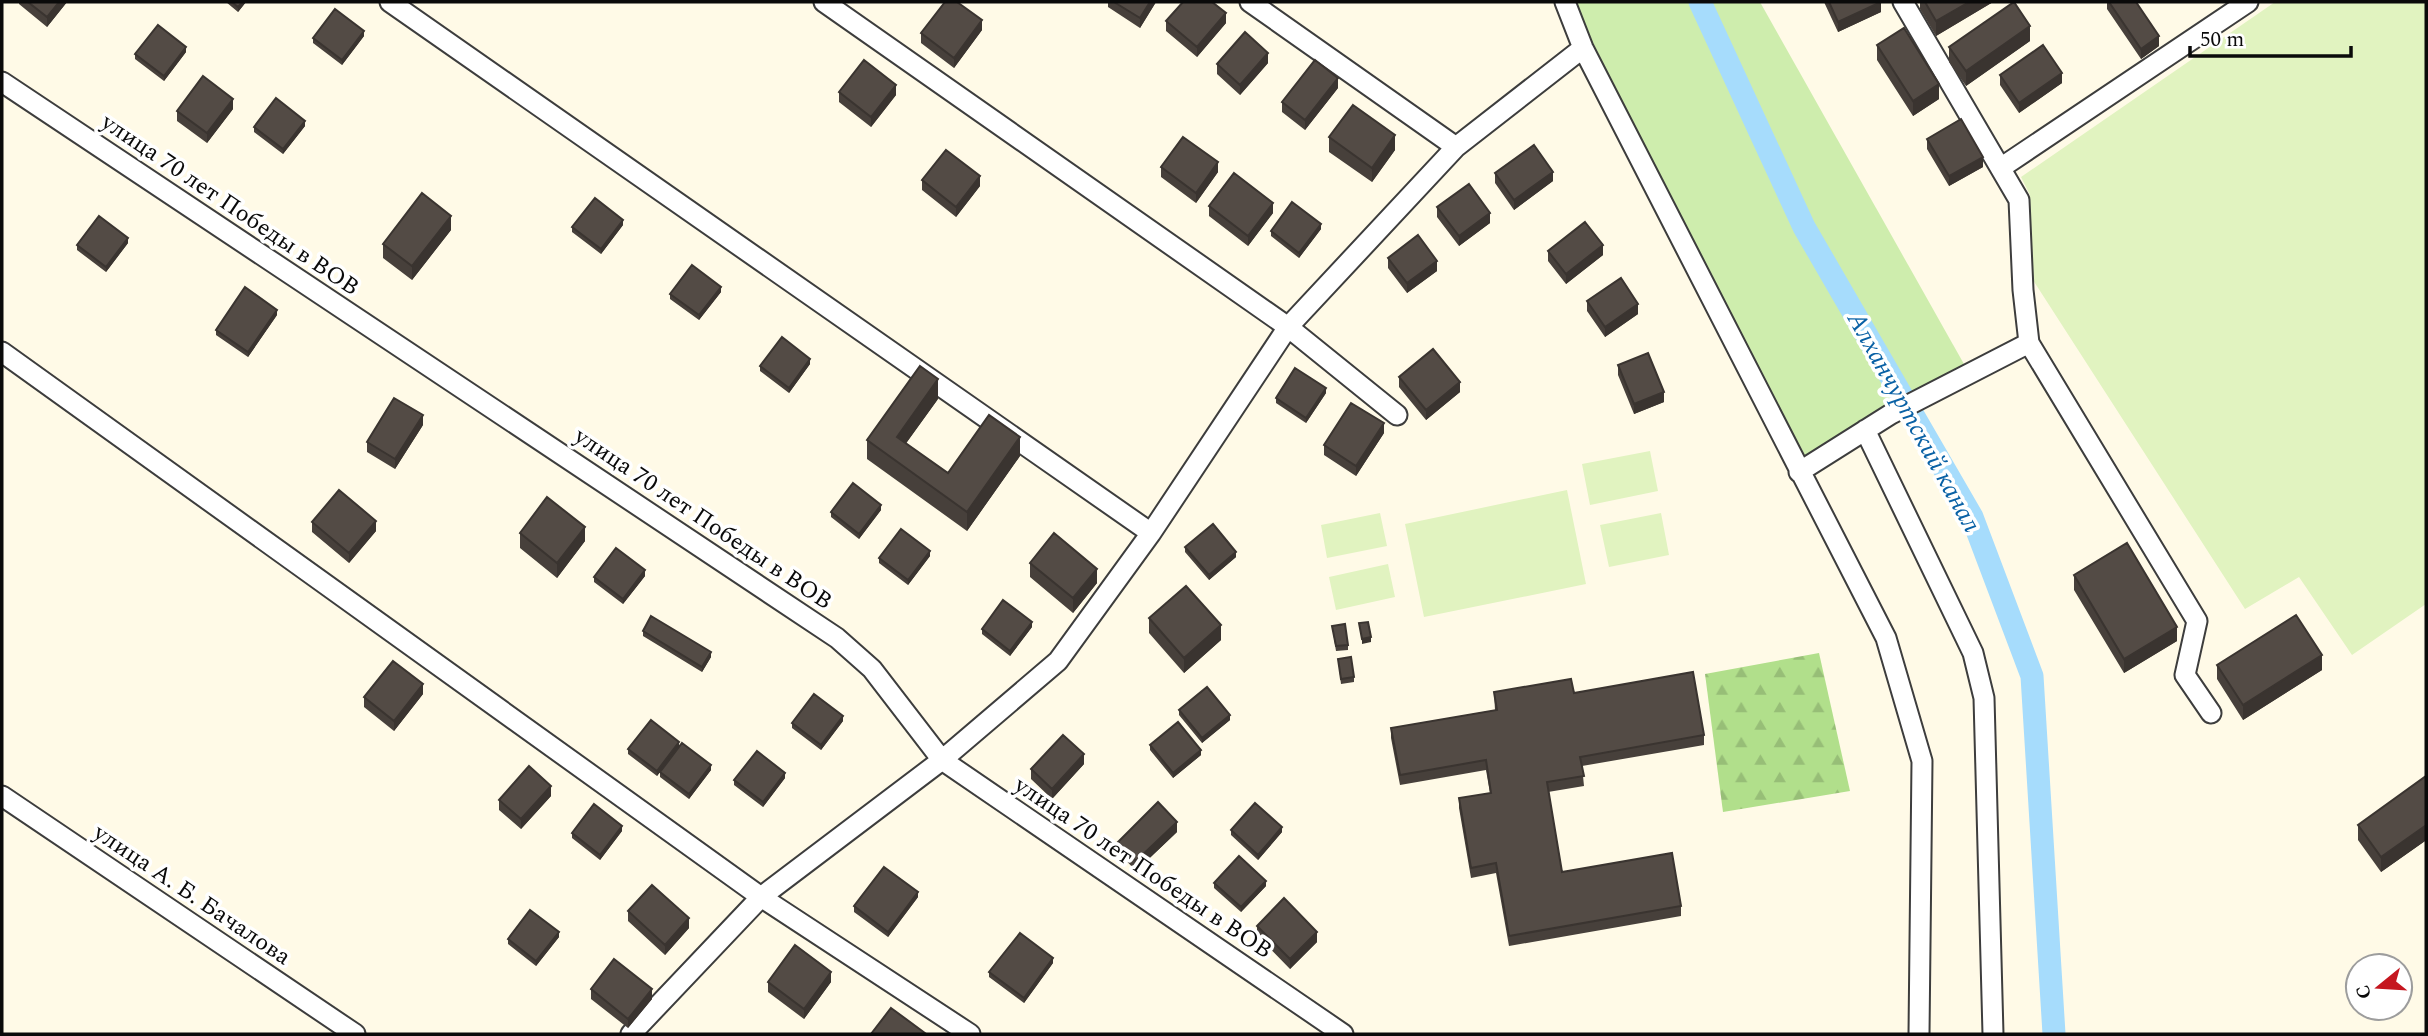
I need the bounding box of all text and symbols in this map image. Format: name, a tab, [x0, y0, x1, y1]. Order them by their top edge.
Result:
scale bar	[2190, 14, 2351, 58]
text: 50 m	[2200, 24, 2244, 56]
street label: улица 70 лет Победы в ВОВ	[93, 104, 367, 305]
water label: Алханчуртский канал	[1836, 303, 1992, 540]
street label: улица 70 лет Победы в ВОВ	[566, 418, 840, 619]
street label: улица 70 лет Победы в ВОВ	[1006, 767, 1280, 968]
street label: улица А. Б. Бачалова	[85, 815, 298, 975]
north arrow	[2344, 952, 2414, 1022]
text: С	[2348, 981, 2380, 1003]

